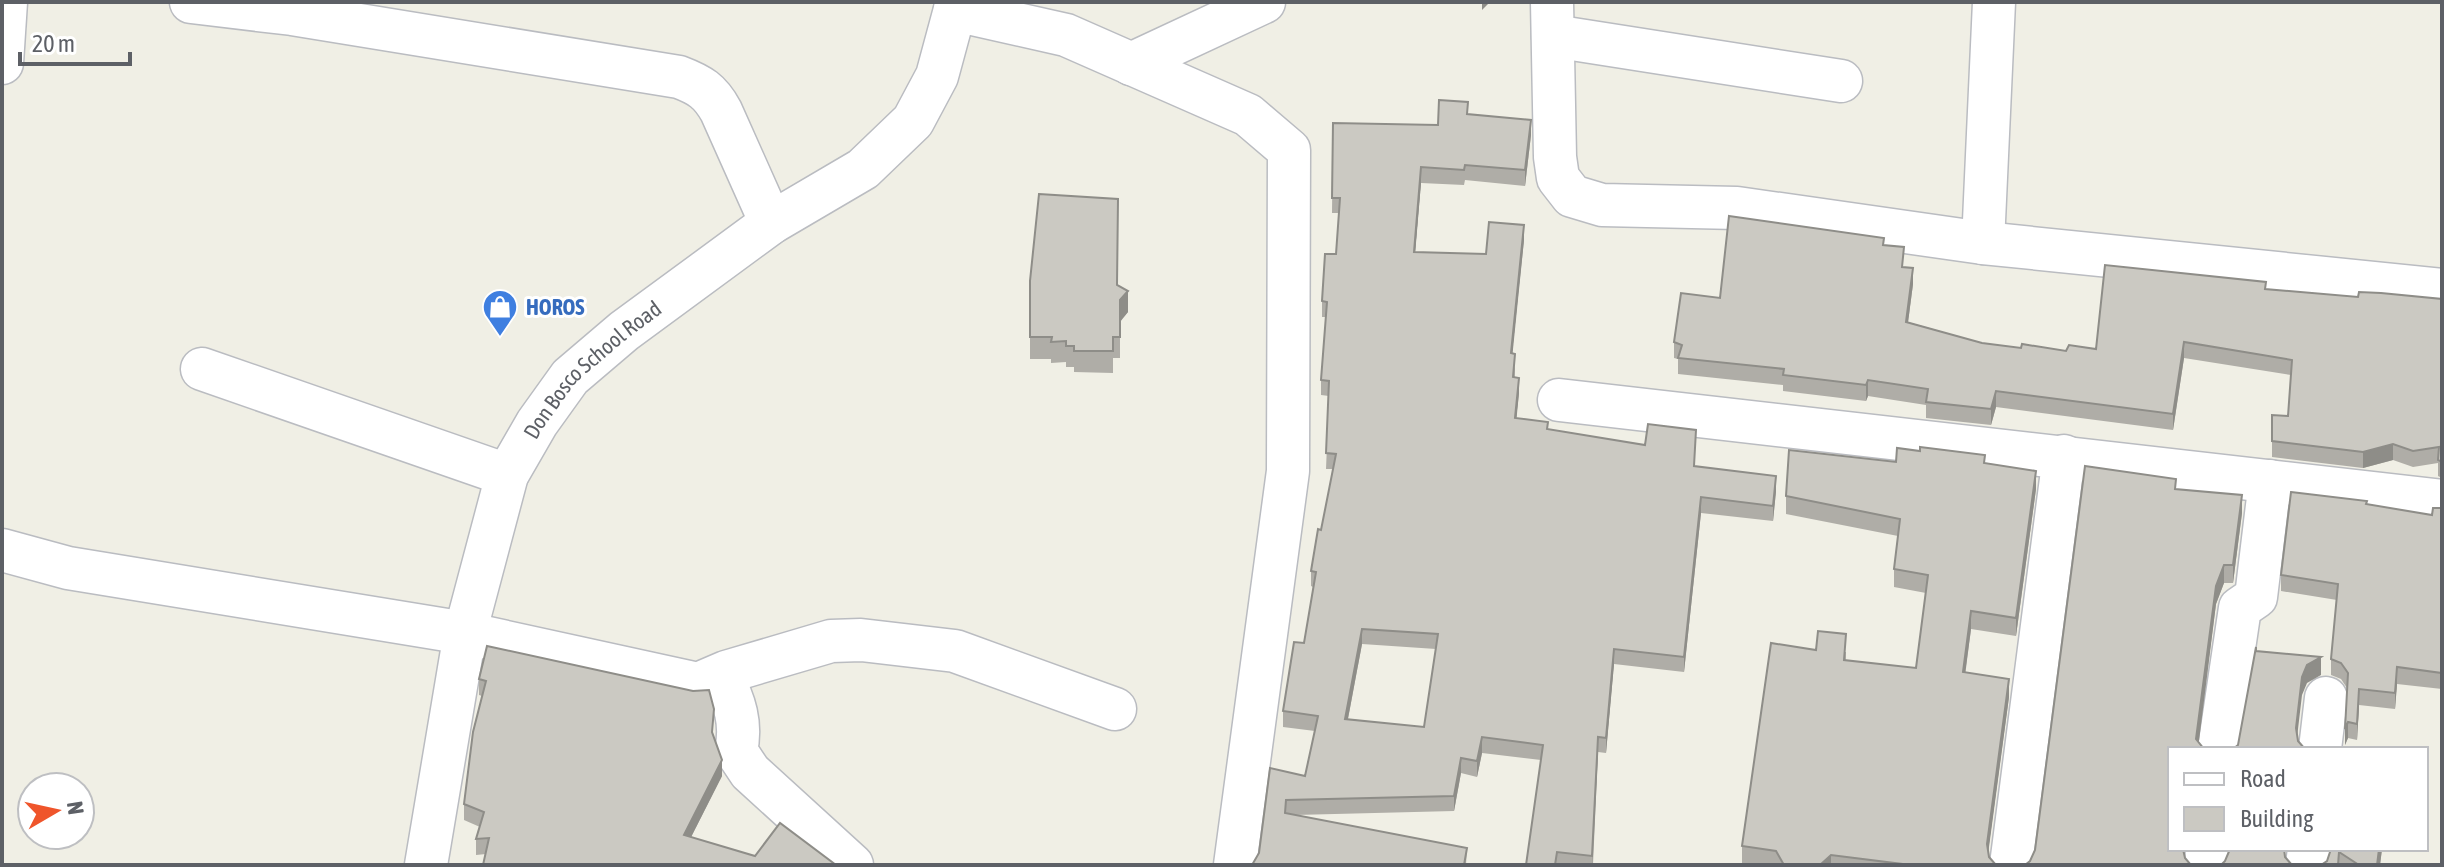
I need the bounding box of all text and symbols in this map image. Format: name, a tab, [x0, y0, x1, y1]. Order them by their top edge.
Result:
scale bar	[20, 16, 130, 66]
text: 20 m	[32, 30, 75, 57]
shop icon: HOROS	[481, 288, 519, 338]
place label: HOROS	[526, 294, 585, 320]
street label: Don Bosco School Road	[518, 295, 666, 443]
legend	[2168, 747, 2428, 851]
text: Road	[2240, 765, 2286, 792]
north arrow	[16, 771, 96, 851]
text: N	[62, 799, 90, 816]
text: Building	[2240, 805, 2314, 832]

